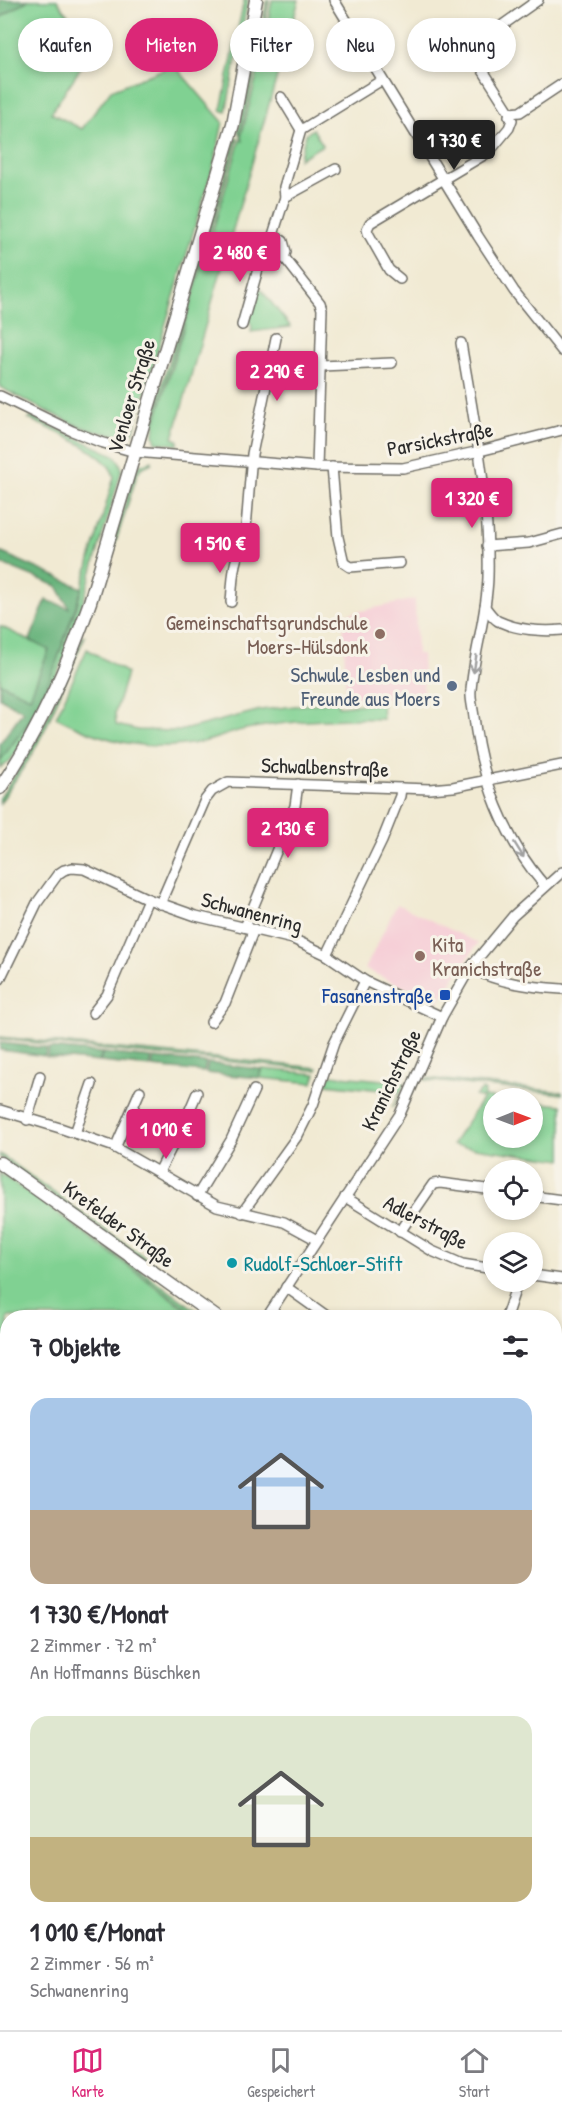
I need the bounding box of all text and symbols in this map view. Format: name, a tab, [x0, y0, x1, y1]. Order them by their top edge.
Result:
chip: Kaufen	[18, 18, 113, 72]
chip: Mieten	[125, 18, 218, 72]
chip: Filter	[230, 18, 314, 72]
chip: Neu	[326, 18, 395, 72]
chip: Wohnung	[407, 18, 516, 72]
pin: 1 730 €	[399, 120, 509, 171]
text: 1 730 €	[427, 126, 481, 153]
pin: 2 480 €	[185, 232, 295, 283]
text: 2 480 €	[213, 238, 267, 265]
street label: Venloer Straße	[100, 336, 162, 456]
pin: 2 290 €	[222, 351, 332, 402]
text: 2 290 €	[250, 357, 304, 384]
street label: Parsickstraße	[385, 415, 495, 463]
pin: 1 320 €	[417, 478, 527, 529]
text: 1 320 €	[445, 484, 499, 511]
pin: 1 510 €	[165, 523, 275, 574]
text: 1 510 €	[195, 529, 245, 556]
place label: Gemeinschaftsgrundschule Moers-Hülsdonk	[166, 608, 368, 661]
marker: Gemeinschaftsgrundschule Moers-Hülsdonk	[373, 627, 387, 641]
one-way arrow	[469, 654, 480, 674]
place label: Schwule, Lesben und Freunde aus Moers	[291, 660, 440, 713]
marker: Schwule, Lesben und Freunde aus Moers	[445, 679, 459, 693]
street label: Schwalbenstraße	[261, 750, 389, 784]
pin: 2 130 €	[233, 808, 343, 859]
text: 2 130 €	[261, 814, 315, 841]
one-way arrow	[514, 841, 526, 858]
street label: Schwanenring	[198, 885, 306, 939]
place label: Kita Kranichstraße	[432, 930, 542, 983]
marker: Kita Kranichstraße	[413, 949, 427, 963]
place label: Fasanenstraße	[321, 981, 433, 1010]
marker: Fasanenstraße	[438, 988, 452, 1002]
street label: Kranichstraße	[354, 1024, 428, 1136]
north arrow	[483, 1088, 543, 1148]
map controls	[483, 1088, 543, 1292]
pin: 1 010 €	[111, 1109, 221, 1160]
text: 1 010 €	[140, 1115, 192, 1142]
button: locate	[483, 1160, 543, 1220]
street label: Krefelder Straße	[57, 1174, 181, 1274]
street label: Adlerstraße	[379, 1188, 473, 1256]
button: layers	[483, 1232, 543, 1292]
place label: Rudolf-Schloer-Stift	[244, 1249, 403, 1278]
marker: Rudolf-Schloer-Stift	[225, 1256, 239, 1270]
text: 7 Objekte	[30, 1329, 121, 1364]
icon: filters	[499, 1330, 532, 1363]
icon: home	[227, 1437, 335, 1545]
text: 1 730 €/Monat	[30, 1596, 168, 1631]
text: 2 Zimmer · 72 m²	[30, 1631, 157, 1658]
text: An Hoffmanns Büschken	[30, 1658, 200, 1685]
icon: home	[227, 1755, 335, 1863]
text: 1 010 €/Monat	[30, 1914, 164, 1949]
text: 2 Zimmer · 56 m²	[30, 1949, 154, 1976]
text: Schwanenring	[30, 1976, 129, 2003]
tab: Karte	[71, 2044, 104, 2102]
tab: Gespeichert	[247, 2044, 315, 2102]
tab: Start	[458, 2044, 491, 2102]

